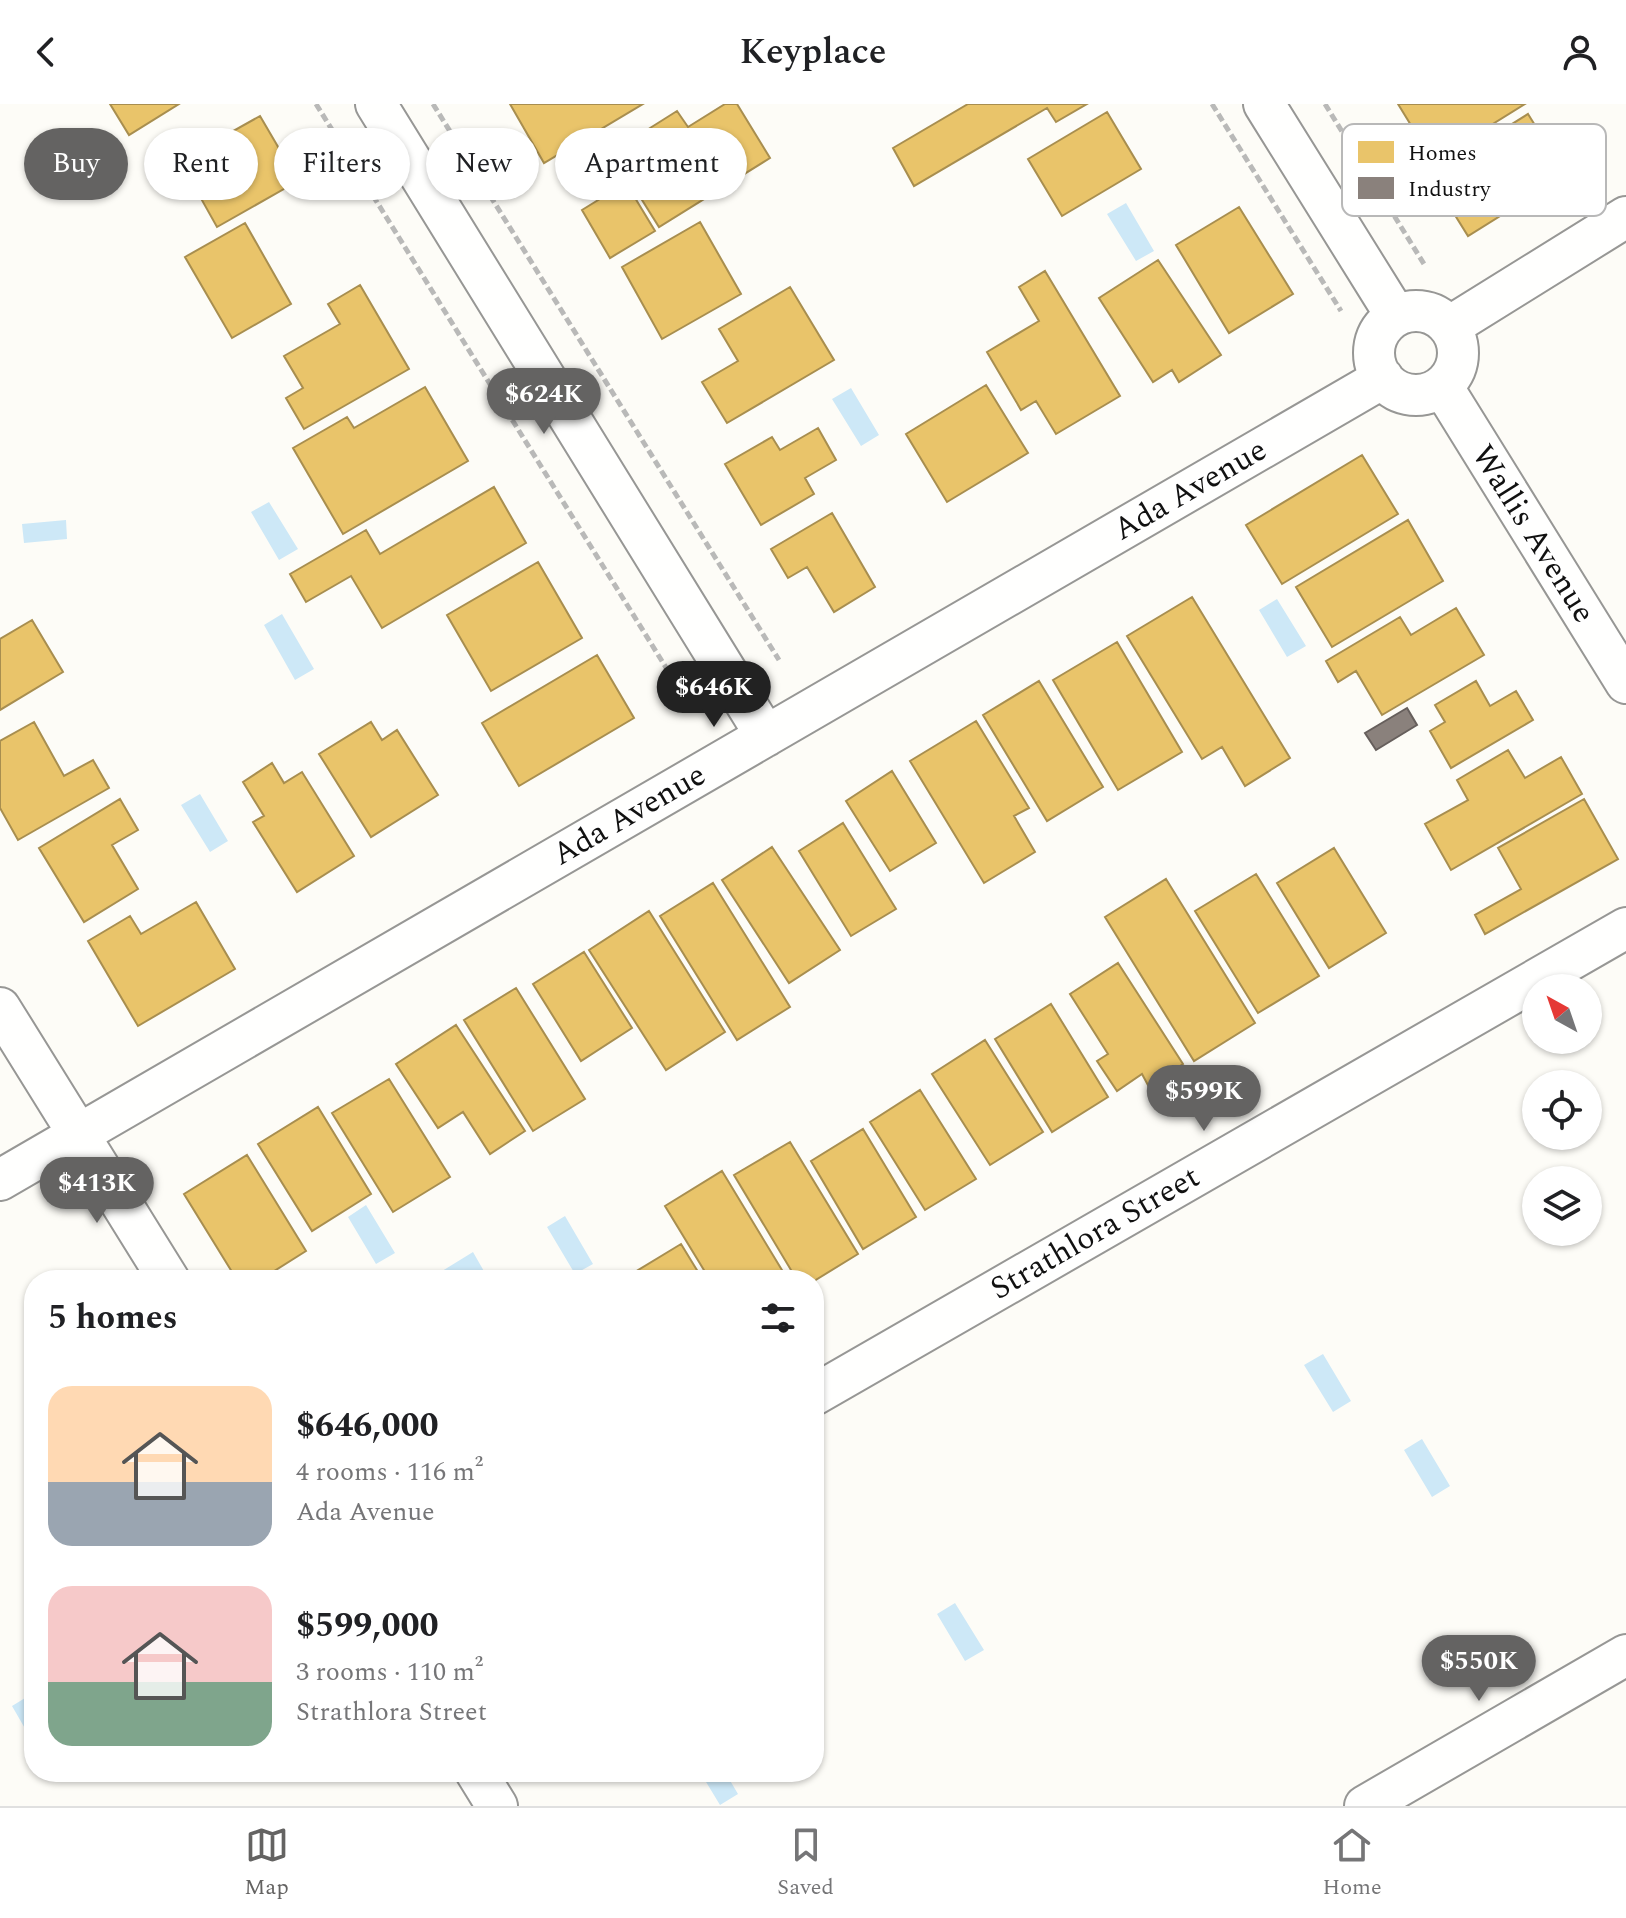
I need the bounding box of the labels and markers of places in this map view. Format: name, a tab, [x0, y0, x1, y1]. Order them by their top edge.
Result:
pin: $624K	[488, 368, 600, 436]
pin: $646K	[658, 661, 770, 729]
pin: $599K	[1148, 1065, 1260, 1133]
pin: $413K	[41, 1157, 153, 1225]
pin: $550K	[1423, 1635, 1535, 1703]

